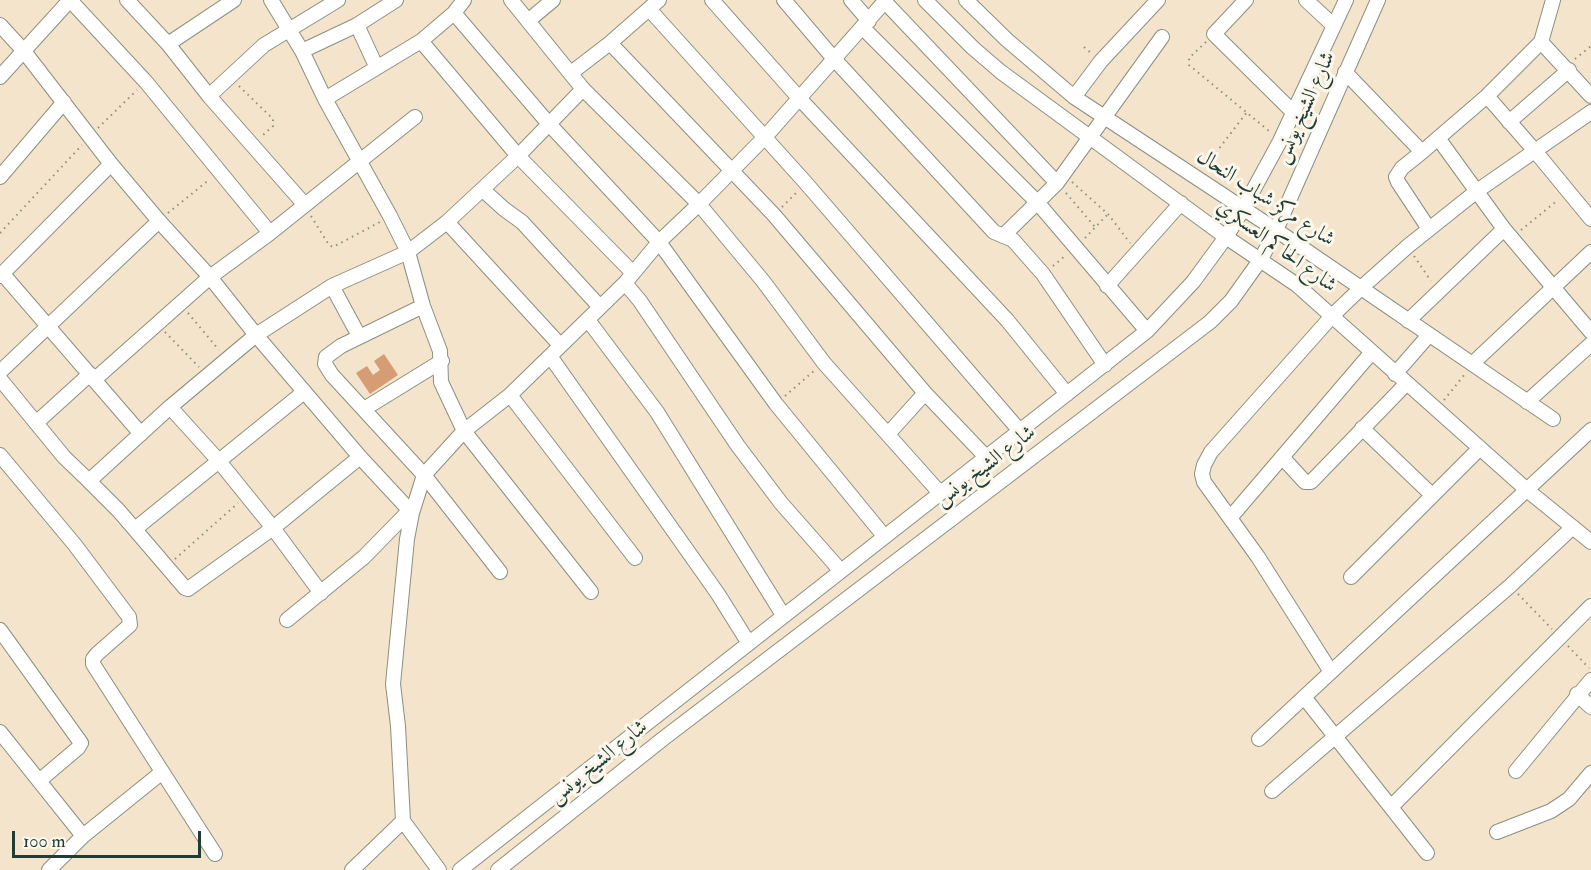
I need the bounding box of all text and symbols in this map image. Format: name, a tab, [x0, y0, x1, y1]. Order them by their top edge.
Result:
street label: شارع الشيخ يونس	[1270, 48, 1342, 168]
street label: شارع مركز شباب النحال	[1191, 145, 1339, 253]
street label: شارع الحاكم العسكري	[1211, 195, 1341, 299]
street label: شارع الشيخ يونس	[930, 421, 1042, 513]
street label: شارع الشيخ يونس	[544, 715, 654, 811]
scale bar	[15, 819, 204, 857]
text: 100 m	[23, 830, 66, 853]

